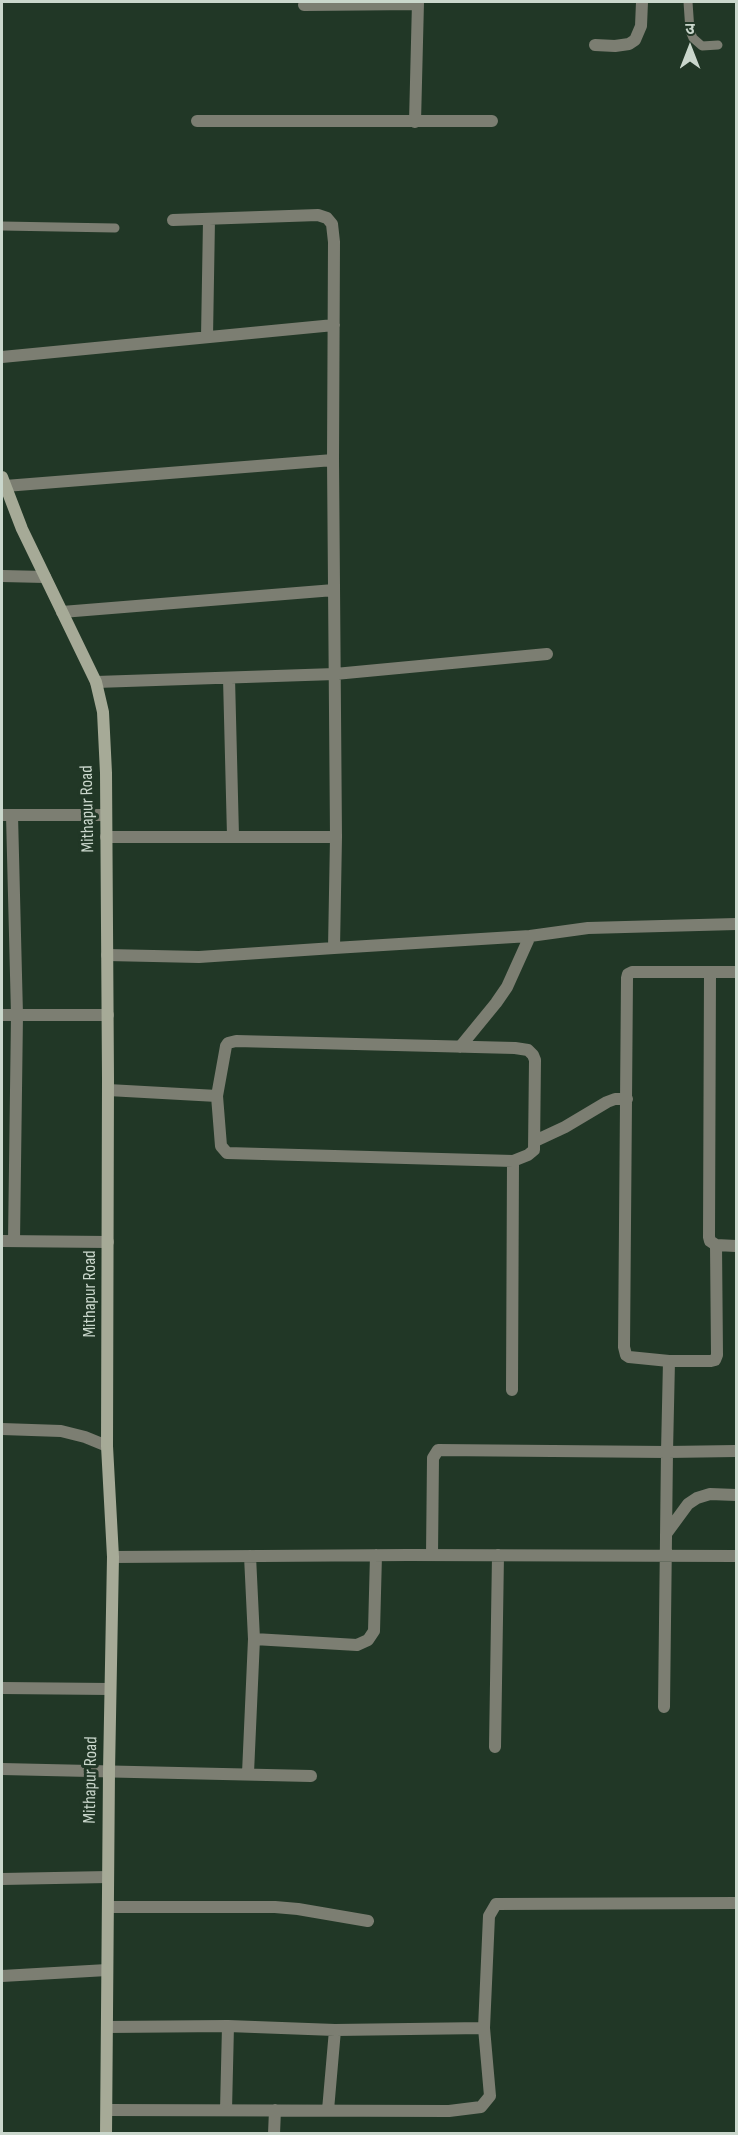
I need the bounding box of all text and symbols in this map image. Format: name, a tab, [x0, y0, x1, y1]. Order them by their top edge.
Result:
north arrow	[660, 18, 720, 78]
text: उ	[685, 20, 695, 39]
street label: Mithapur Road	[76, 765, 100, 853]
street label: Mithapur Road	[79, 1250, 101, 1338]
street label: Mithapur Road	[79, 1736, 103, 1824]

